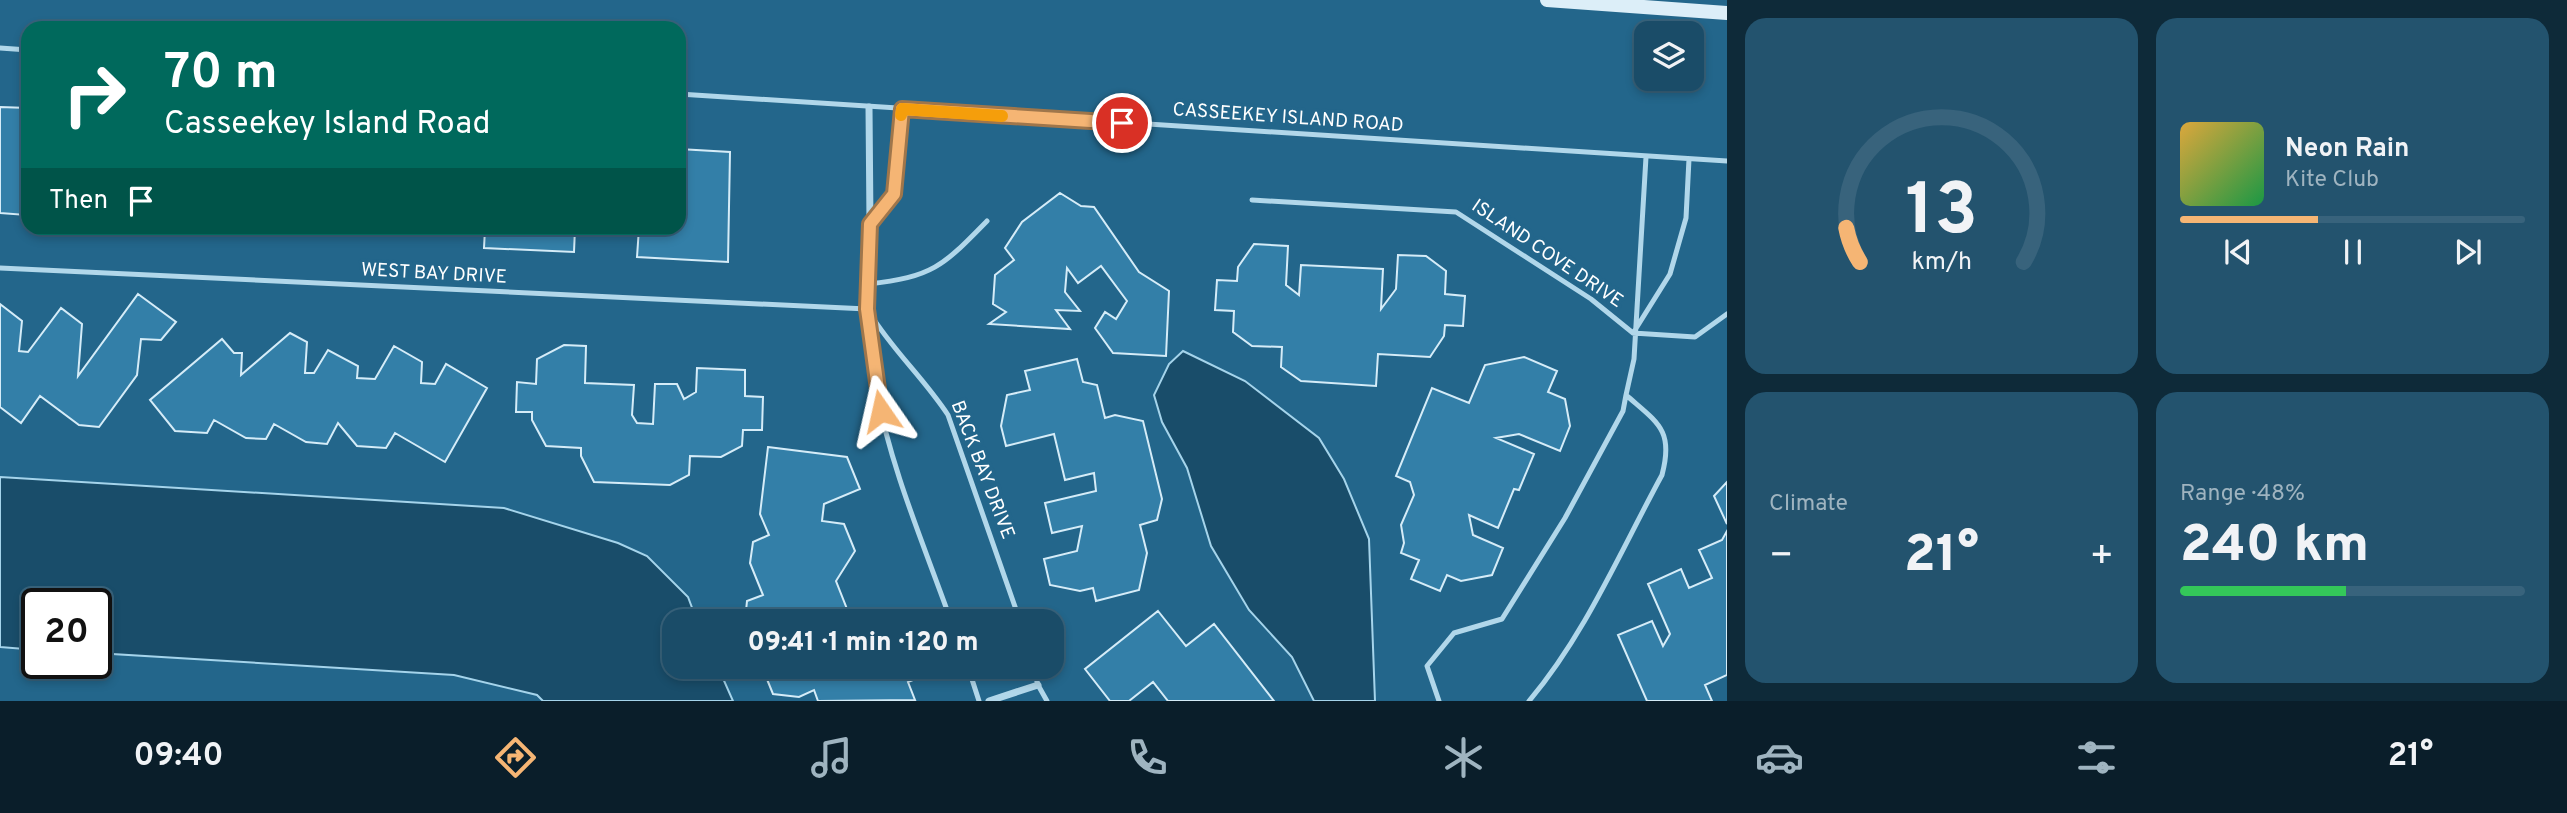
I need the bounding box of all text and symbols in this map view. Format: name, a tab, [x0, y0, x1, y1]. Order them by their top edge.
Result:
map controls	[1634, 21, 1704, 91]
button: layers	[1634, 21, 1704, 91]
text: 70 m	[164, 44, 278, 106]
icon: right	[49, 49, 140, 140]
pin	[1092, 93, 1152, 153]
street label: CASSEEKEY ISLAND ROAD	[1172, 98, 1404, 138]
icon: arrive	[1103, 104, 1141, 142]
text: Casseekey Island Road	[164, 105, 490, 145]
text: Neon Rain	[2285, 133, 2410, 166]
text: Kite Club	[2285, 166, 2379, 195]
text: 13	[1905, 169, 1978, 261]
icon: arrive	[122, 182, 160, 220]
text: Then	[49, 185, 108, 218]
street label: ISLAND COVE DRIVE	[1467, 194, 1627, 314]
icon: previous	[2219, 233, 2257, 271]
icon: pause	[2334, 233, 2372, 271]
icon: next	[2449, 233, 2487, 271]
text: km/h	[1911, 247, 1972, 279]
street label: WEST BAY DRIVE	[361, 258, 507, 290]
position arrow	[844, 374, 918, 448]
street label: BACK BAY DRIVE	[945, 397, 1019, 543]
text: Range · 48%	[2180, 480, 2305, 509]
text: Climate	[1769, 490, 1848, 519]
text: 240 km	[2180, 514, 2369, 580]
text: 21°	[1904, 524, 1979, 590]
text: −	[1769, 533, 1794, 582]
text: +	[2089, 533, 2114, 582]
speed limit sign: 20	[21, 588, 112, 679]
text: 09:41 · 1 min · 120 m	[748, 627, 978, 660]
icon: directions	[491, 733, 540, 782]
icon: music	[807, 733, 856, 782]
icon: phone	[1123, 733, 1172, 782]
icon: climate	[1439, 733, 1488, 782]
icon: car	[1755, 733, 1804, 782]
icon: filters	[2072, 733, 2121, 782]
text: 09:40	[134, 737, 224, 777]
text: 21°	[2388, 737, 2433, 777]

